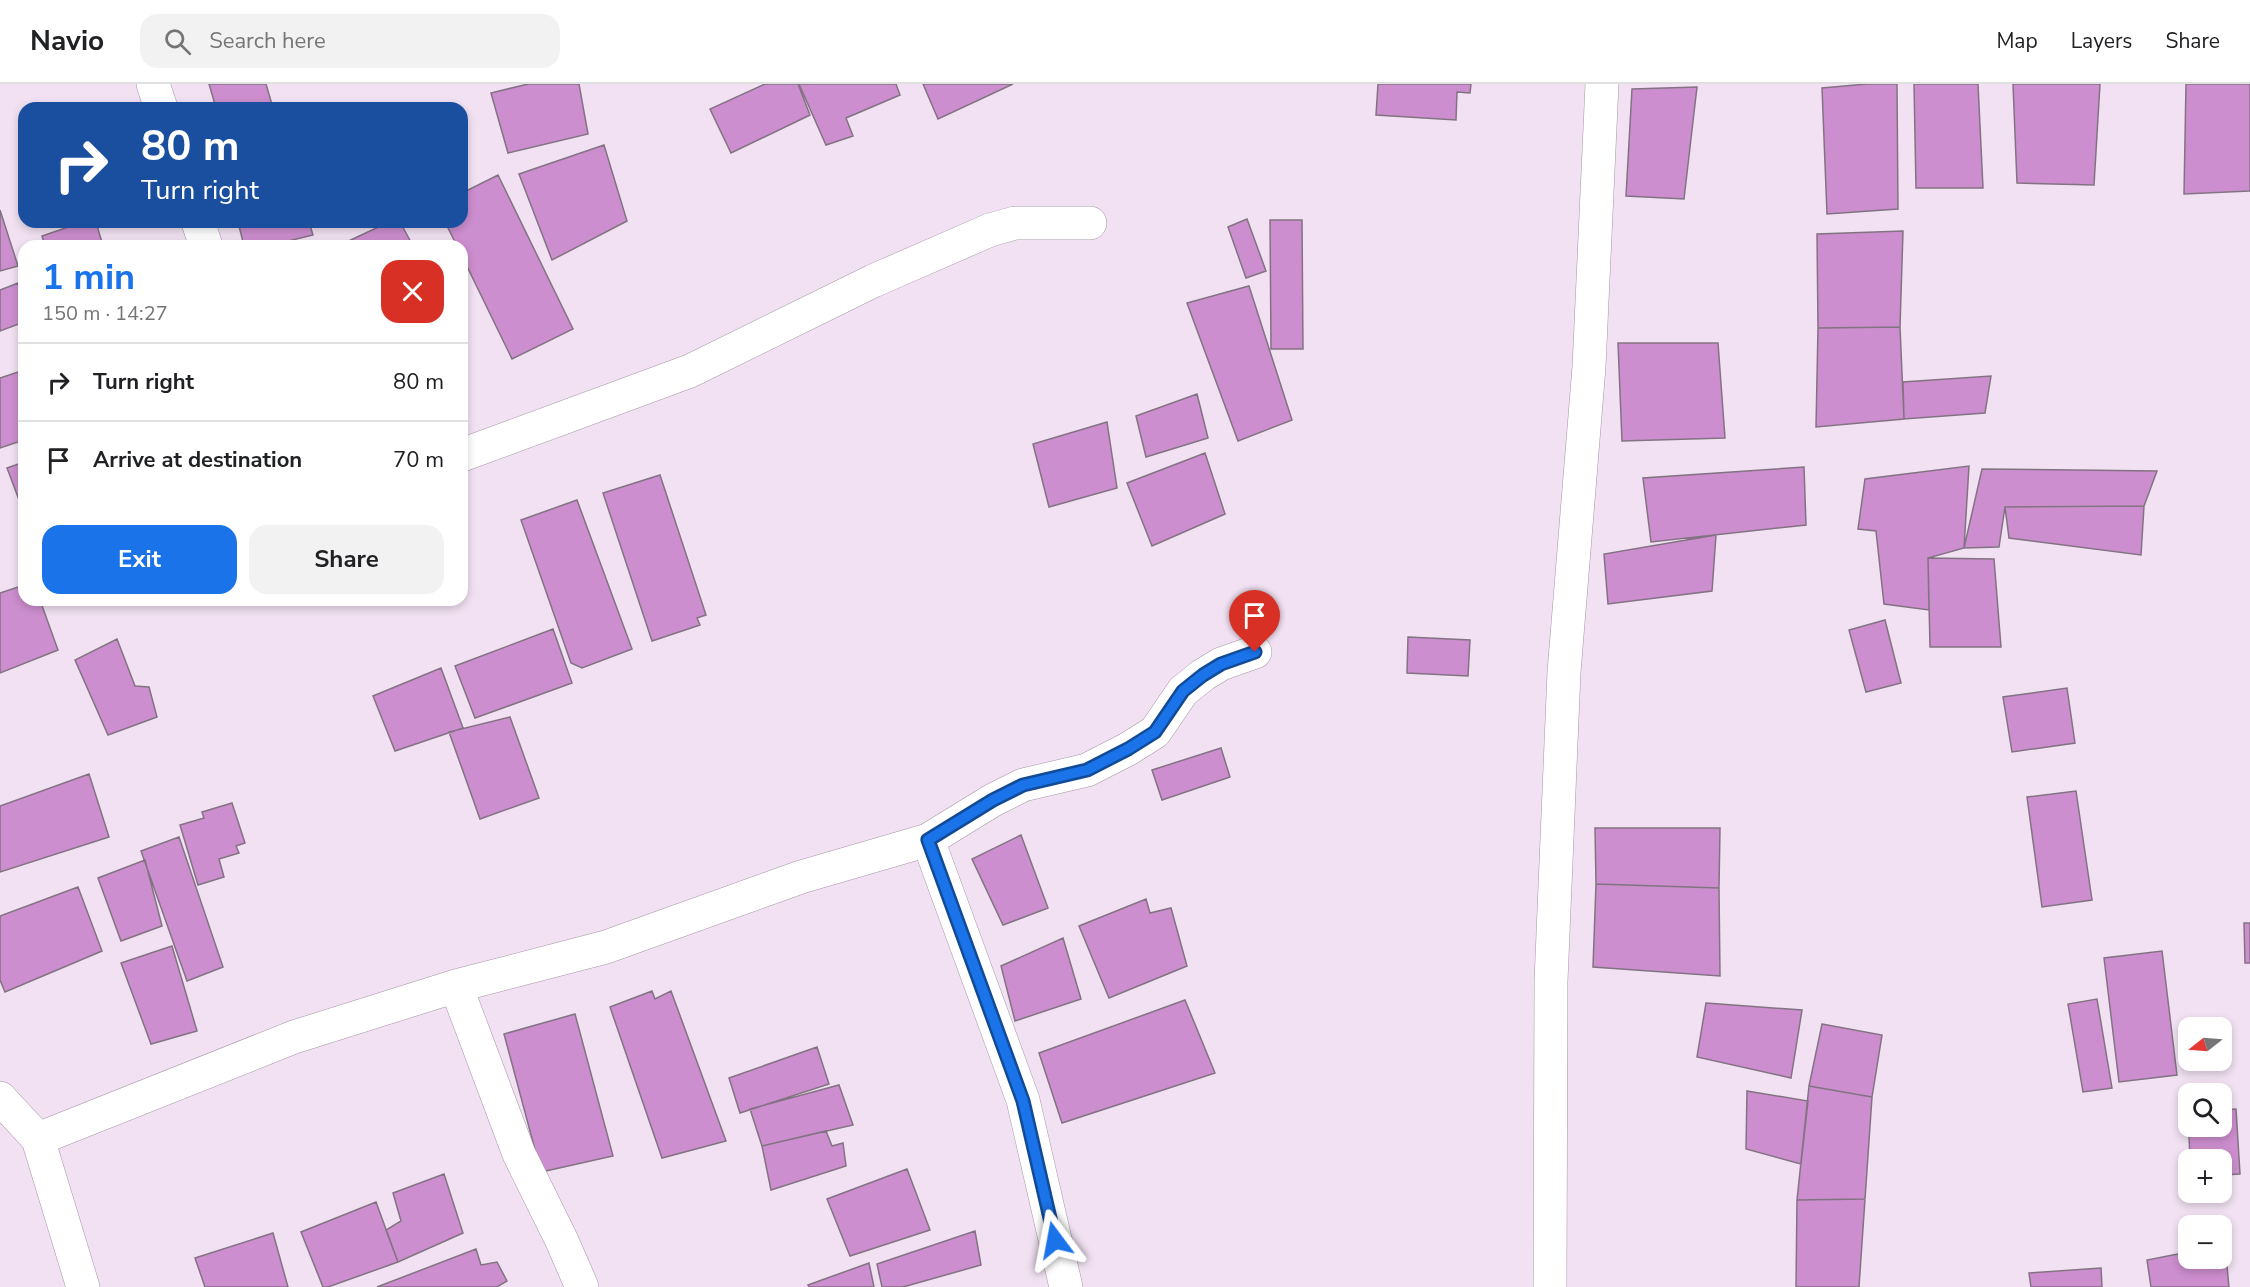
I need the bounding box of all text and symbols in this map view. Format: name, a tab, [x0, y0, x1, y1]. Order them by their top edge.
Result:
search box	[140, 14, 560, 68]
text: Navio	[30, 22, 104, 60]
icon: search	[161, 25, 194, 58]
text: Search here	[209, 26, 326, 56]
text: Map	[1996, 27, 2038, 55]
text: Layers	[2071, 27, 2132, 55]
text: Share	[2165, 27, 2220, 55]
text: 80 m	[141, 118, 240, 175]
icon: right	[42, 126, 120, 204]
text: Turn right	[141, 172, 259, 209]
text: 1 min	[42, 253, 135, 302]
button: close	[381, 260, 444, 323]
text: 150 m · 14:27	[42, 300, 168, 327]
icon: right	[42, 366, 75, 399]
text: Turn right	[93, 367, 194, 397]
text: 80 m	[393, 367, 444, 397]
icon: arrive	[42, 444, 75, 477]
text: Arrive at destination	[93, 445, 302, 475]
text: 70 m	[393, 445, 444, 475]
button: Exit	[42, 525, 237, 594]
button: Share	[249, 525, 444, 594]
pin	[1229, 590, 1280, 652]
icon: arrive	[1238, 599, 1271, 632]
north arrow	[2178, 1017, 2232, 1071]
map controls	[2178, 1017, 2232, 1269]
button: search	[2178, 1083, 2232, 1137]
button: +	[2178, 1149, 2232, 1203]
position arrow	[1023, 1208, 1087, 1272]
button: −	[2178, 1215, 2232, 1269]

